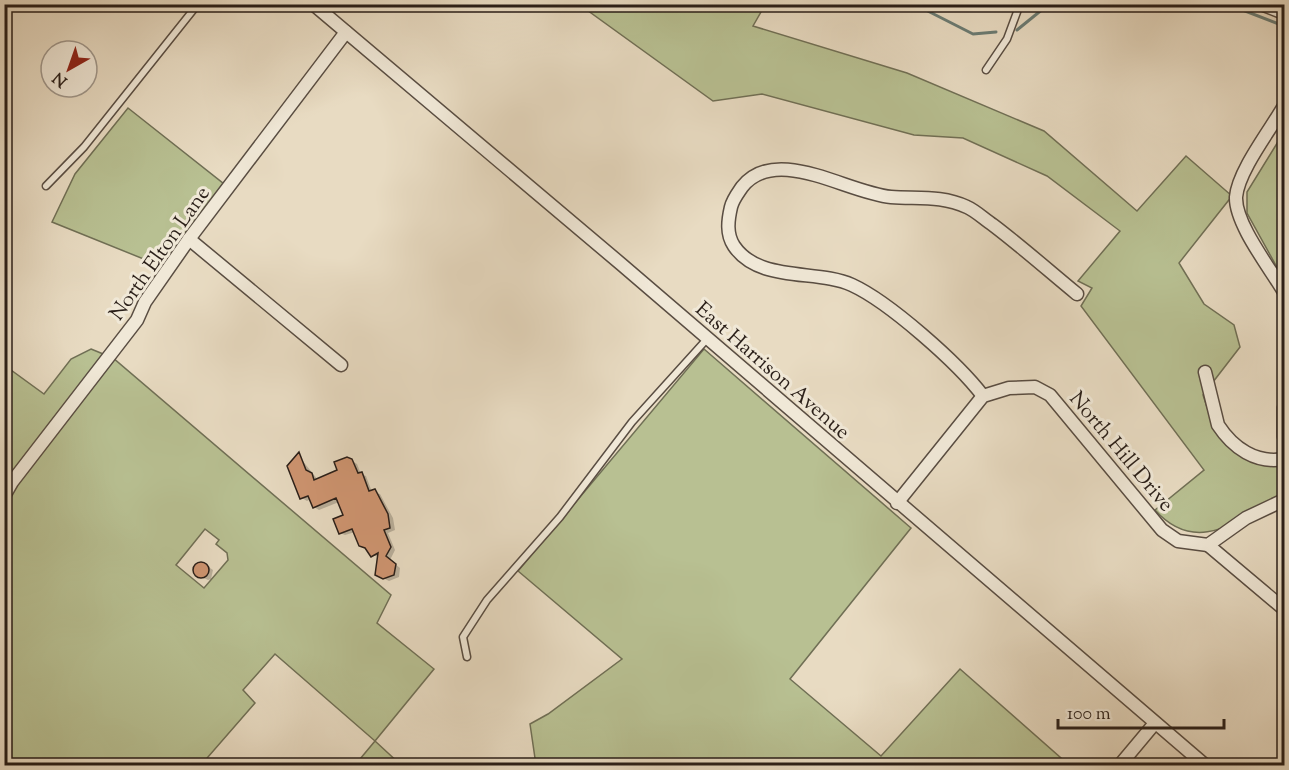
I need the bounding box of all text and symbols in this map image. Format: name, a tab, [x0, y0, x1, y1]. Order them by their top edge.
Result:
north arrow	[39, 39, 99, 99]
text: N	[49, 66, 73, 91]
street label: North Elton Lane	[103, 181, 218, 327]
street label: East Harrison Avenue	[688, 296, 856, 447]
street label: North Hill Drive	[1061, 386, 1180, 519]
scale bar	[1058, 692, 1224, 730]
text: 100 m	[1067, 702, 1111, 728]

